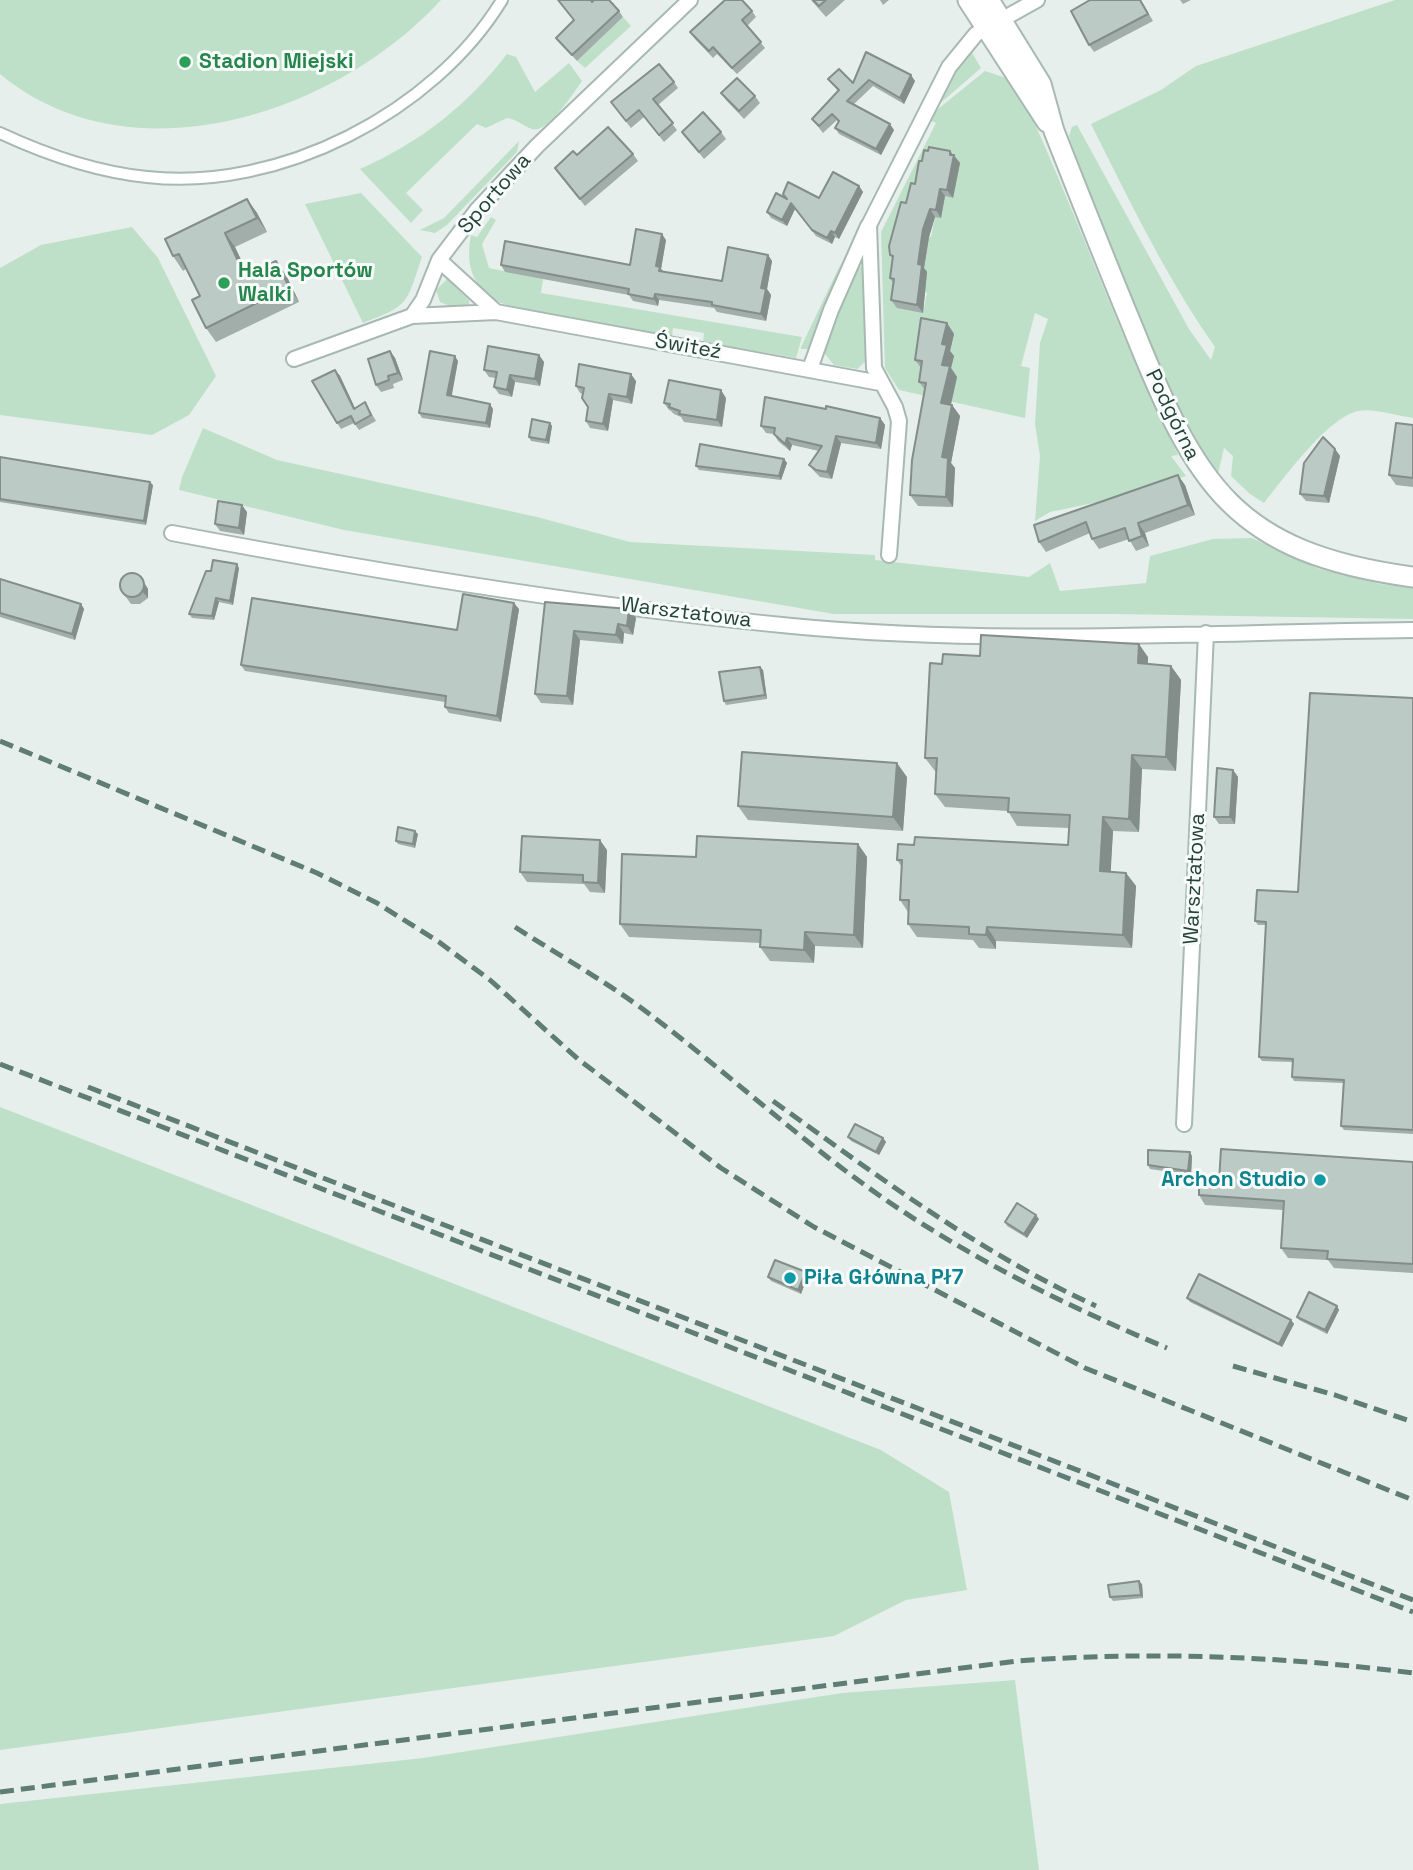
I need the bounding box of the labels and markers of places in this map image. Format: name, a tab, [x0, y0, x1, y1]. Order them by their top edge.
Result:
place label: Stadion Miejski	[199, 49, 354, 75]
marker: Stadion Miejski	[177, 54, 193, 70]
place label: Hala Sportów Walki	[238, 258, 373, 308]
marker: Hala Sportów Walki	[216, 275, 232, 291]
place label: Archon Studio	[1161, 1167, 1306, 1193]
marker: Archon Studio	[1312, 1172, 1328, 1188]
place label: Piła Główna Pł7	[804, 1265, 963, 1291]
marker: Piła Główna Pł7	[782, 1270, 798, 1286]

